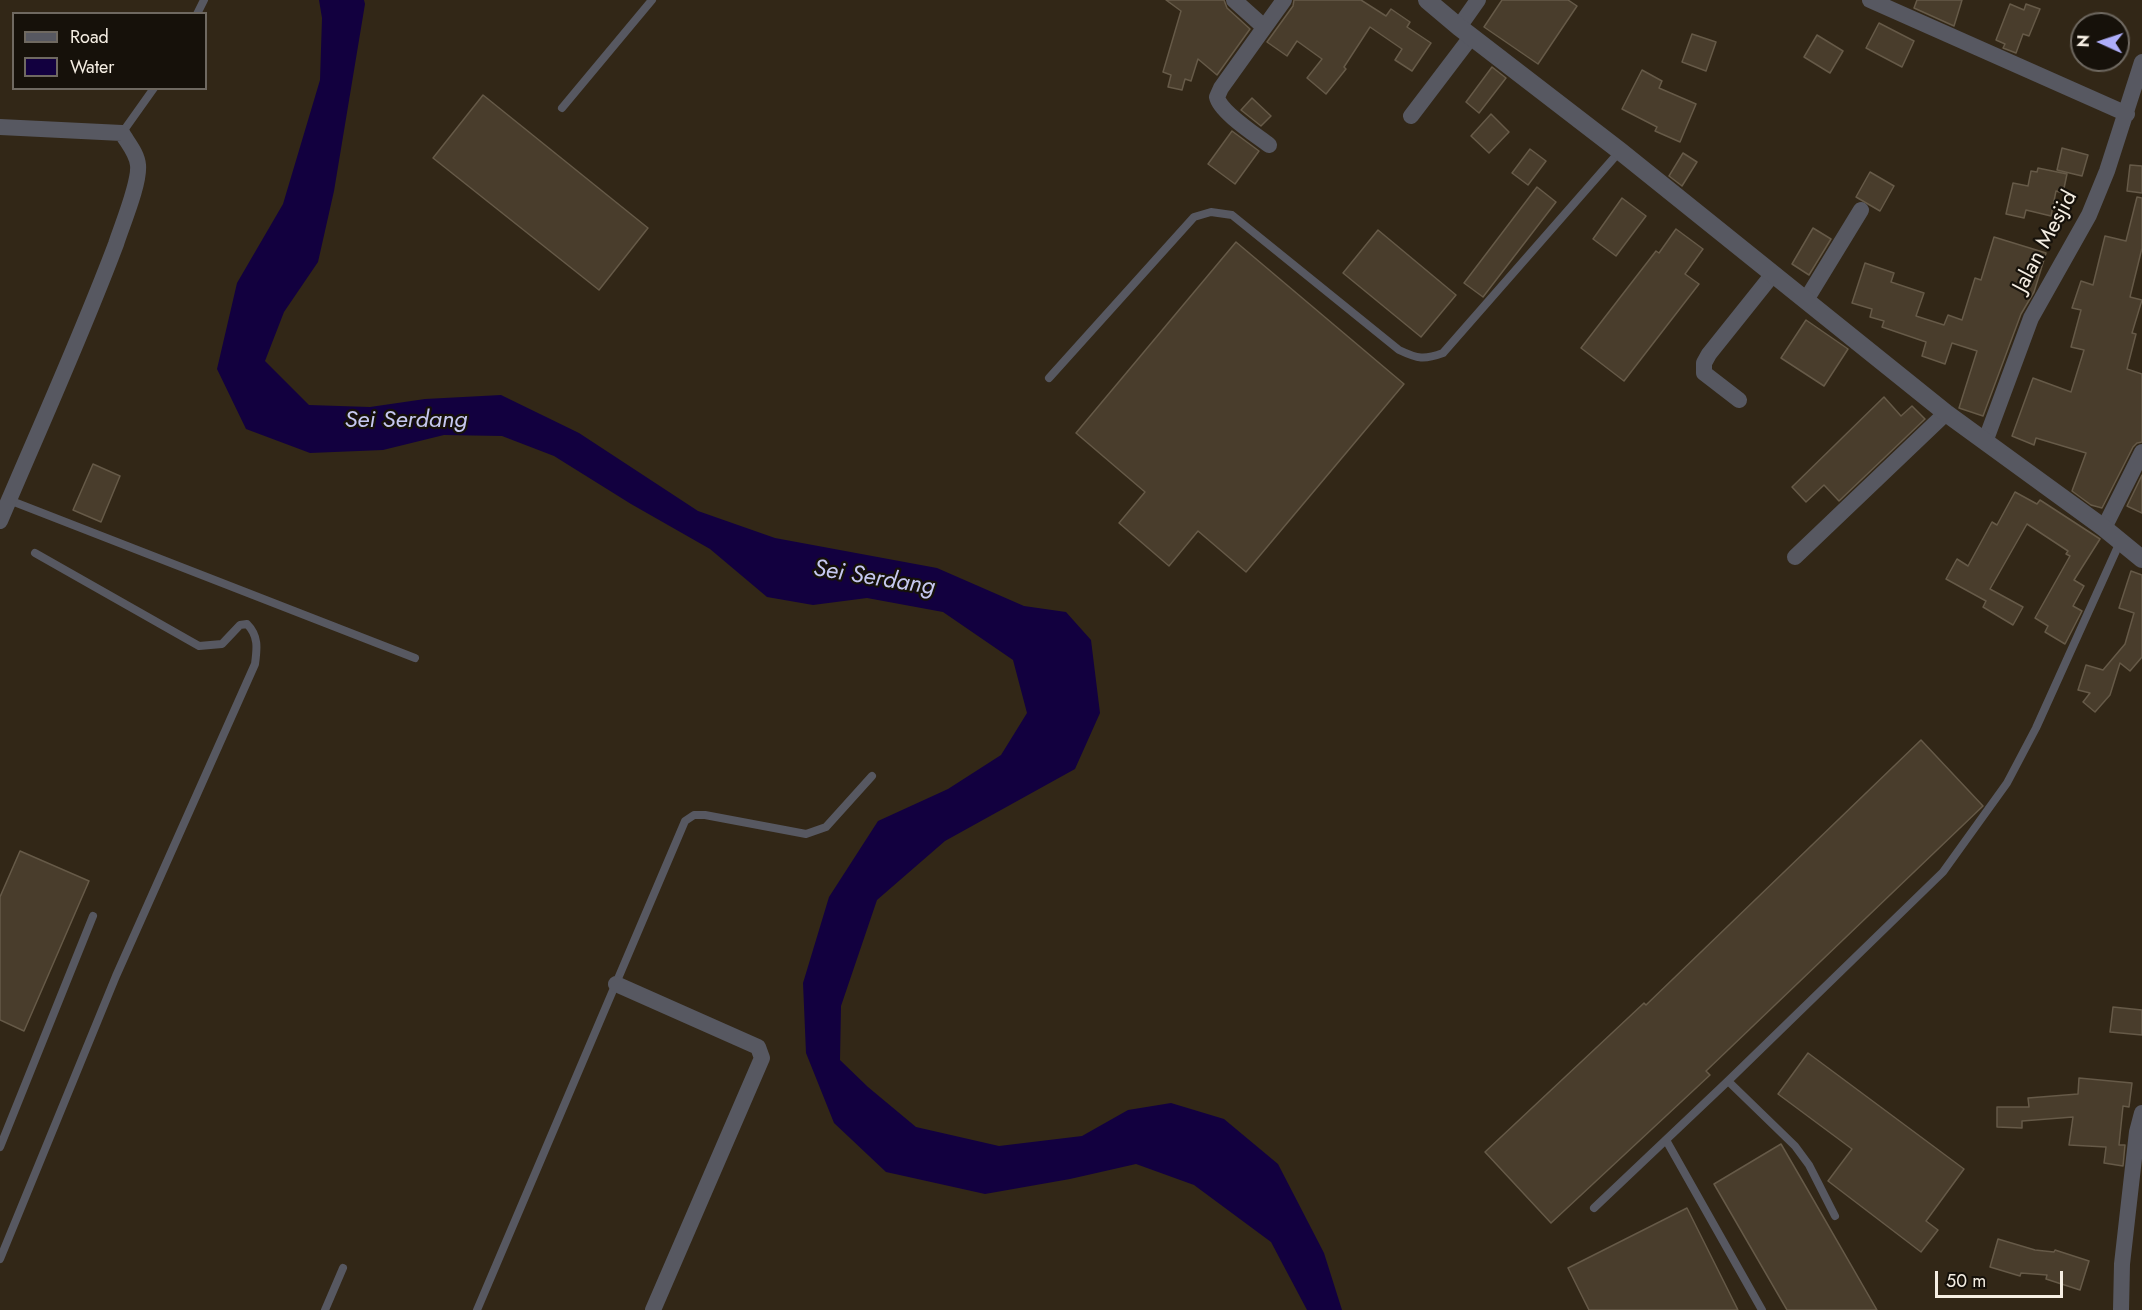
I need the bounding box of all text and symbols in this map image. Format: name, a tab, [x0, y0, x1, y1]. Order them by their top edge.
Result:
legend	[12, 12, 207, 90]
north arrow	[2070, 12, 2130, 72]
text: Road	[70, 24, 109, 50]
text: N	[2072, 34, 2095, 48]
text: Water	[70, 54, 114, 80]
street label: Jalan Mesjid	[2008, 187, 2084, 297]
water label: Sei Serdang	[345, 407, 467, 435]
water label: Sei Serdang	[811, 555, 937, 603]
scale bar	[1938, 1259, 2066, 1297]
text: 50 m	[1946, 1268, 1986, 1294]

